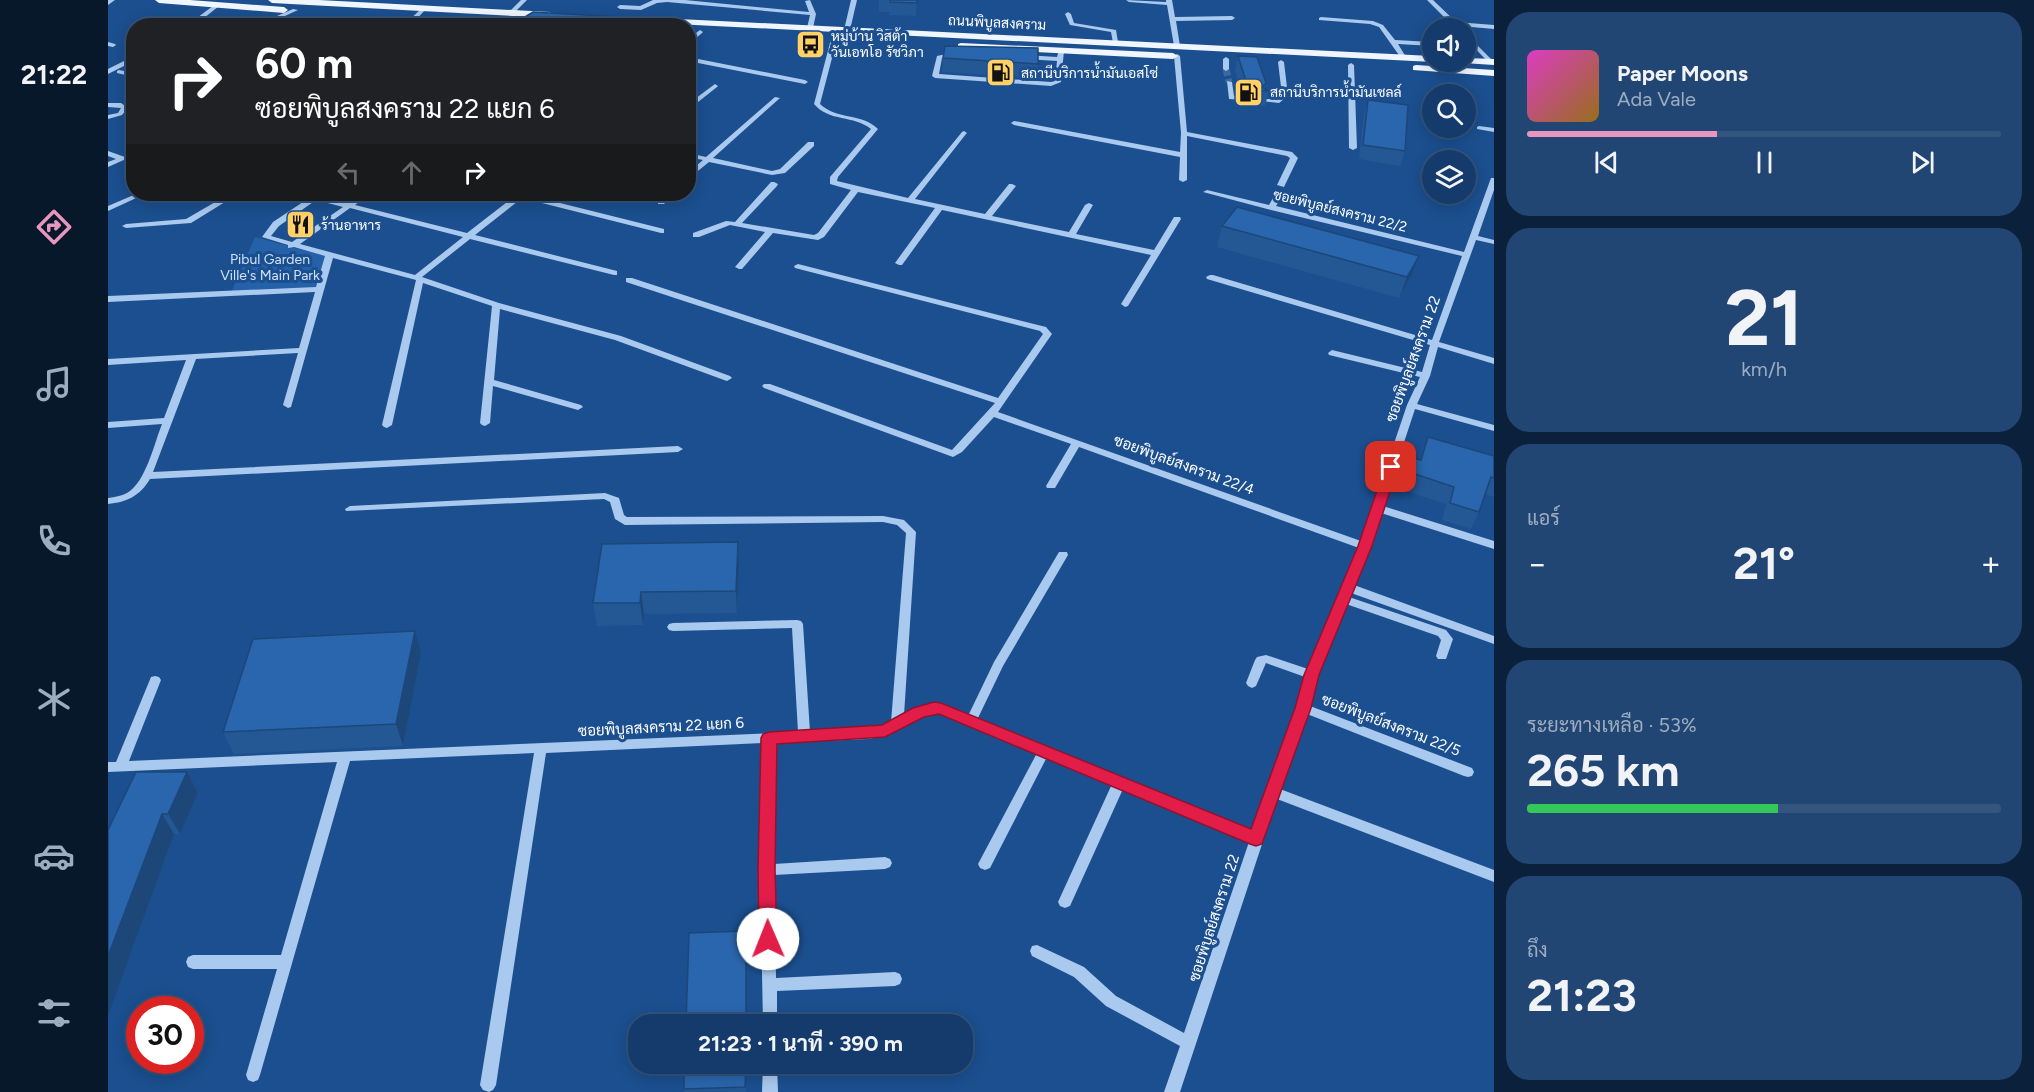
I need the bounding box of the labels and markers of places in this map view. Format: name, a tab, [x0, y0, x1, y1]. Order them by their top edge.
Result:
place label: หมู่บ้าน วิสต้า วันเอทโอ รัชวิภา	[831, 27, 924, 61]
bus stop icon: หมู่บ้าน วิสต้า วันเอทโอ รัชวิภา	[794, 28, 826, 60]
fuel station icon: สถานีบริการน้ำมันเอสโซ่	[984, 57, 1016, 89]
place label: สถานีบริการน้ำมันเอสโซ่	[1021, 61, 1158, 82]
fuel station icon: สถานีบริการน้ำมันเชลล์	[1233, 76, 1265, 108]
place label: สถานีบริการน้ำมันเชลล์	[1270, 80, 1402, 101]
restaurant icon: ร้านอาหาร	[284, 209, 316, 241]
place label: ร้านอาหาร	[321, 216, 381, 234]
pin	[1365, 441, 1416, 492]

